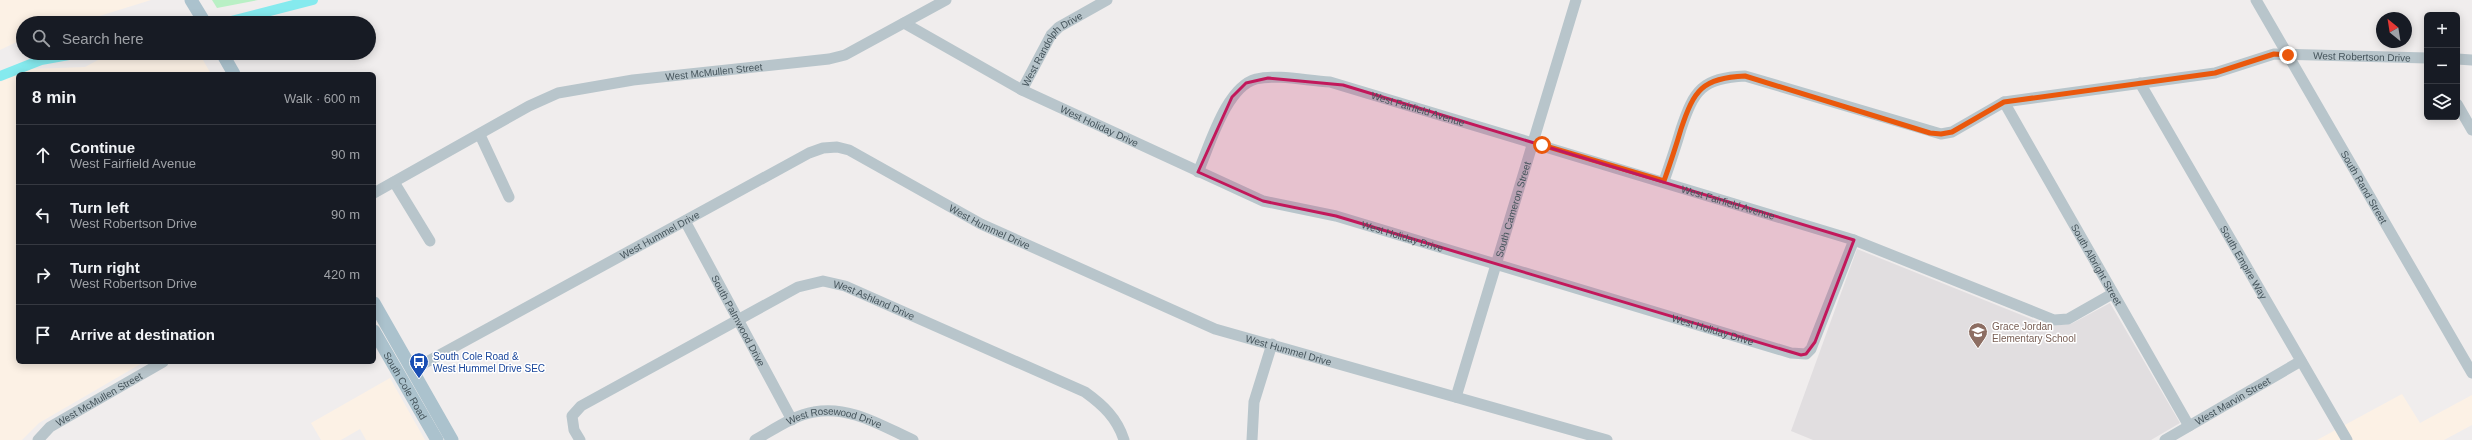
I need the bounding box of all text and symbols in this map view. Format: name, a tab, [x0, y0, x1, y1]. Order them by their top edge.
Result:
street label: West Randolph Drive	[1020, 10, 1085, 89]
north arrow	[2376, 12, 2412, 48]
map controls	[2424, 12, 2460, 120]
button: +	[2424, 12, 2460, 48]
search box	[16, 16, 376, 60]
icon: search	[30, 27, 52, 49]
text: Search here	[62, 30, 144, 47]
route end	[2279, 46, 2297, 64]
button: −	[2424, 48, 2460, 84]
street label: West Robertson Drive	[2313, 50, 2411, 64]
street label: West McMullen Street	[665, 61, 763, 83]
button: layers	[2424, 84, 2460, 120]
text: 8 min	[32, 88, 76, 107]
street label: West Fairfield Avenue	[1370, 90, 1466, 128]
text: Walk · 600 m	[284, 91, 360, 106]
street label: West Holiday Drive	[1058, 103, 1141, 149]
route start	[1533, 136, 1551, 154]
text: Continue	[70, 139, 135, 156]
icon: ahead	[32, 144, 54, 166]
text: 90 m	[331, 147, 360, 162]
street label: South Rand Street	[2338, 149, 2389, 226]
text: West Fairfield Avenue	[70, 156, 196, 171]
street label: South Cameron Street	[1494, 160, 1533, 259]
street label: West Fairfield Avenue	[1680, 183, 1777, 222]
text: Turn left	[70, 199, 129, 216]
street label: West Hummel Drive	[947, 202, 1032, 252]
icon: left	[32, 204, 54, 226]
text: 90 m	[331, 207, 360, 222]
street label: West Hummel Drive	[618, 209, 702, 261]
text: West Robertson Drive	[70, 216, 197, 231]
street label: West Holiday Drive	[1360, 219, 1445, 254]
street label: South Albright Street	[2069, 222, 2124, 307]
street label: South Empire Way	[2218, 224, 2269, 301]
text: Turn right	[70, 259, 140, 276]
icon: right	[32, 264, 54, 286]
text: 420 m	[324, 267, 360, 282]
street label: South Palmwood Drive	[709, 273, 767, 369]
text: West Robertson Drive	[70, 276, 197, 291]
street label: West Ashland Drive	[832, 279, 917, 322]
street label: West Holiday Drive	[1670, 312, 1755, 348]
school or university icon: Grace Jordan Elementary School	[1967, 321, 1989, 349]
place label: Grace Jordan Elementary School	[1992, 321, 2076, 344]
icon: arrive	[32, 324, 54, 346]
text: Arrive at destination	[70, 326, 215, 343]
street label: West Hummel Drive	[1244, 333, 1333, 368]
street label: South Cole Road	[381, 350, 429, 422]
bus stop icon: South Cole Road & West Hummel Drive SEC	[408, 351, 430, 379]
place label: South Cole Road & West Hummel Drive SEC	[433, 351, 545, 374]
street label: West McMullen Street	[54, 370, 144, 428]
street label: West Marvin Street	[2193, 375, 2272, 427]
street label: West Rosewood Drive	[785, 406, 884, 431]

